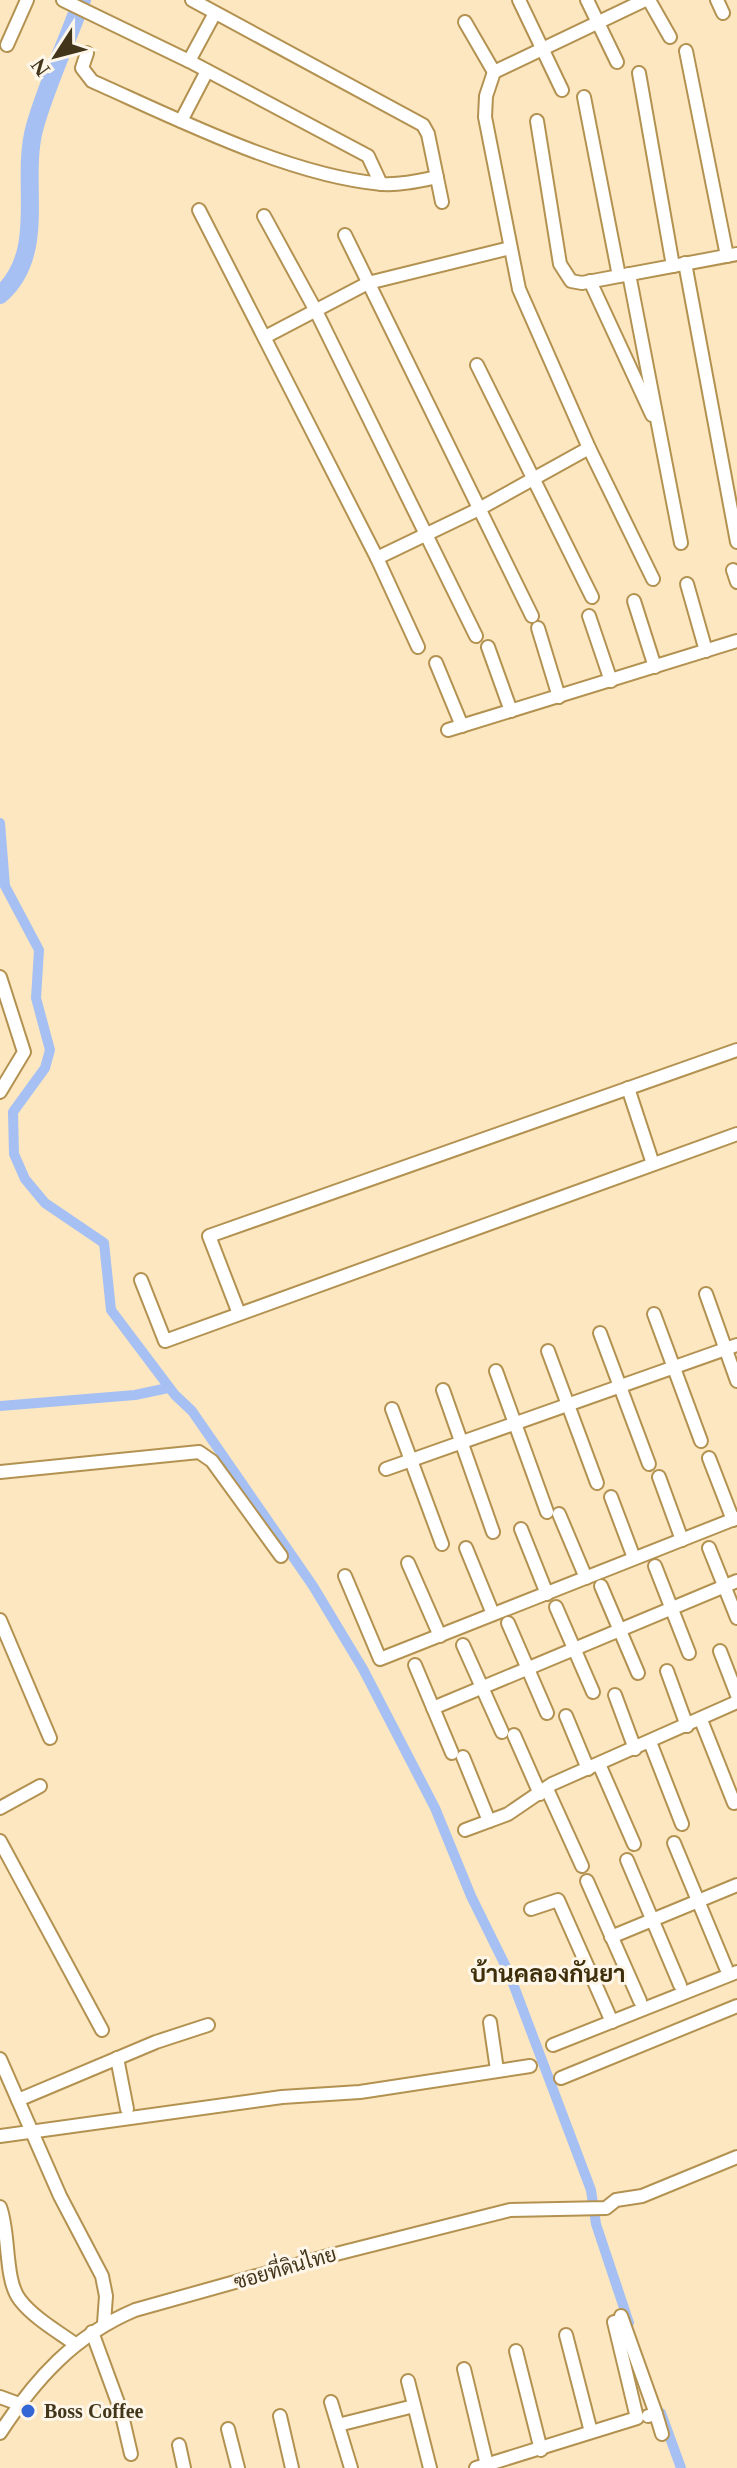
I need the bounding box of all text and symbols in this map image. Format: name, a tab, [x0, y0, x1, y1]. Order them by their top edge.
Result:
north arrow	[16, 16, 96, 96]
text: N	[25, 54, 55, 81]
district label: บ้านคลองกันยา	[470, 1958, 626, 1987]
street label: ซอยที่ดินไทย	[230, 2237, 339, 2293]
place label: Boss Coffee	[44, 2400, 144, 2422]
marker: Boss Coffee	[19, 2402, 37, 2420]

